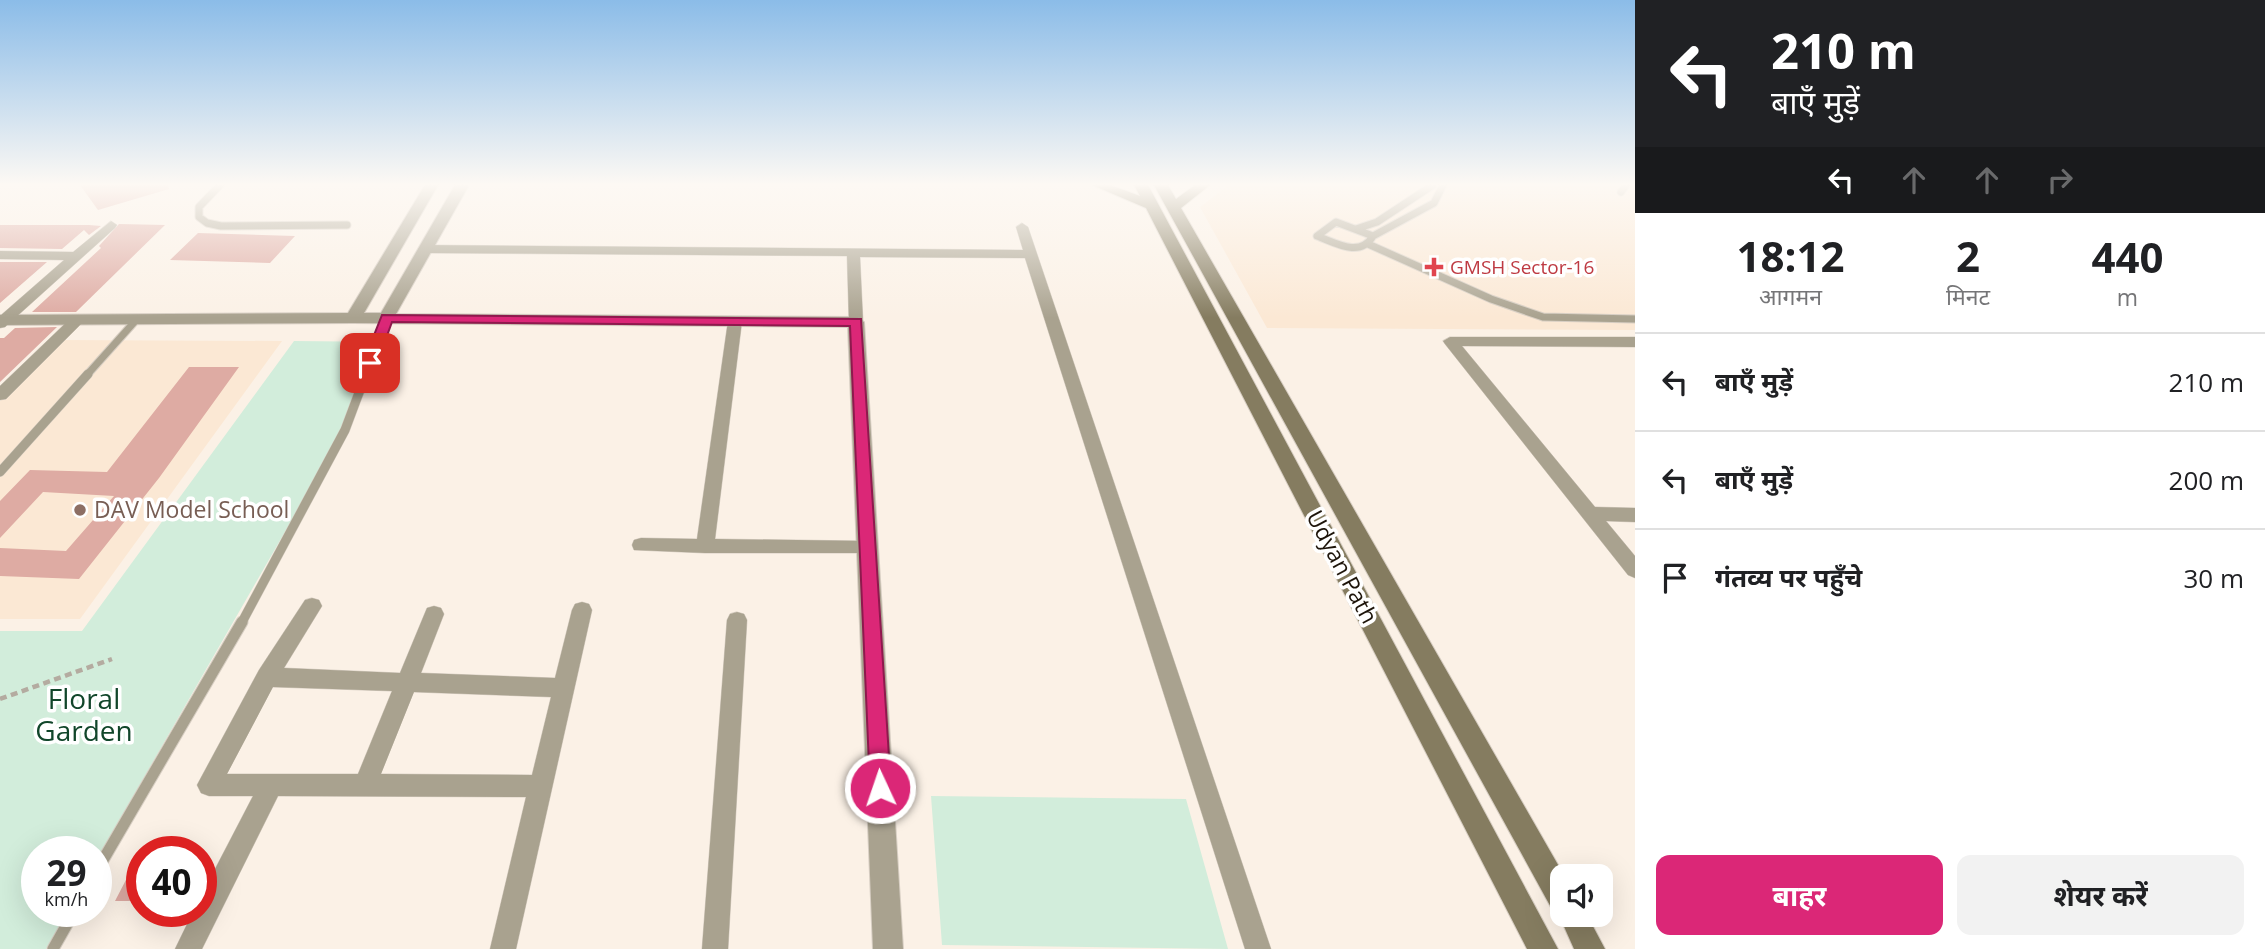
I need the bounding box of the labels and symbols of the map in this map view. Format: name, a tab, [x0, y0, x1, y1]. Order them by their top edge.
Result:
place label: GMSH Sector-16	[1450, 254, 1594, 280]
marker: GMSH Sector-16	[1424, 257, 1444, 277]
pin	[340, 333, 400, 393]
place label: DAV Model School	[94, 493, 289, 525]
marker: DAV Model School	[72, 502, 88, 518]
street label: Udyan Path	[1300, 504, 1386, 629]
park label: Floral Garden	[35, 679, 133, 749]
position arrow	[843, 751, 917, 825]
speed limit sign: 40	[126, 836, 217, 927]

